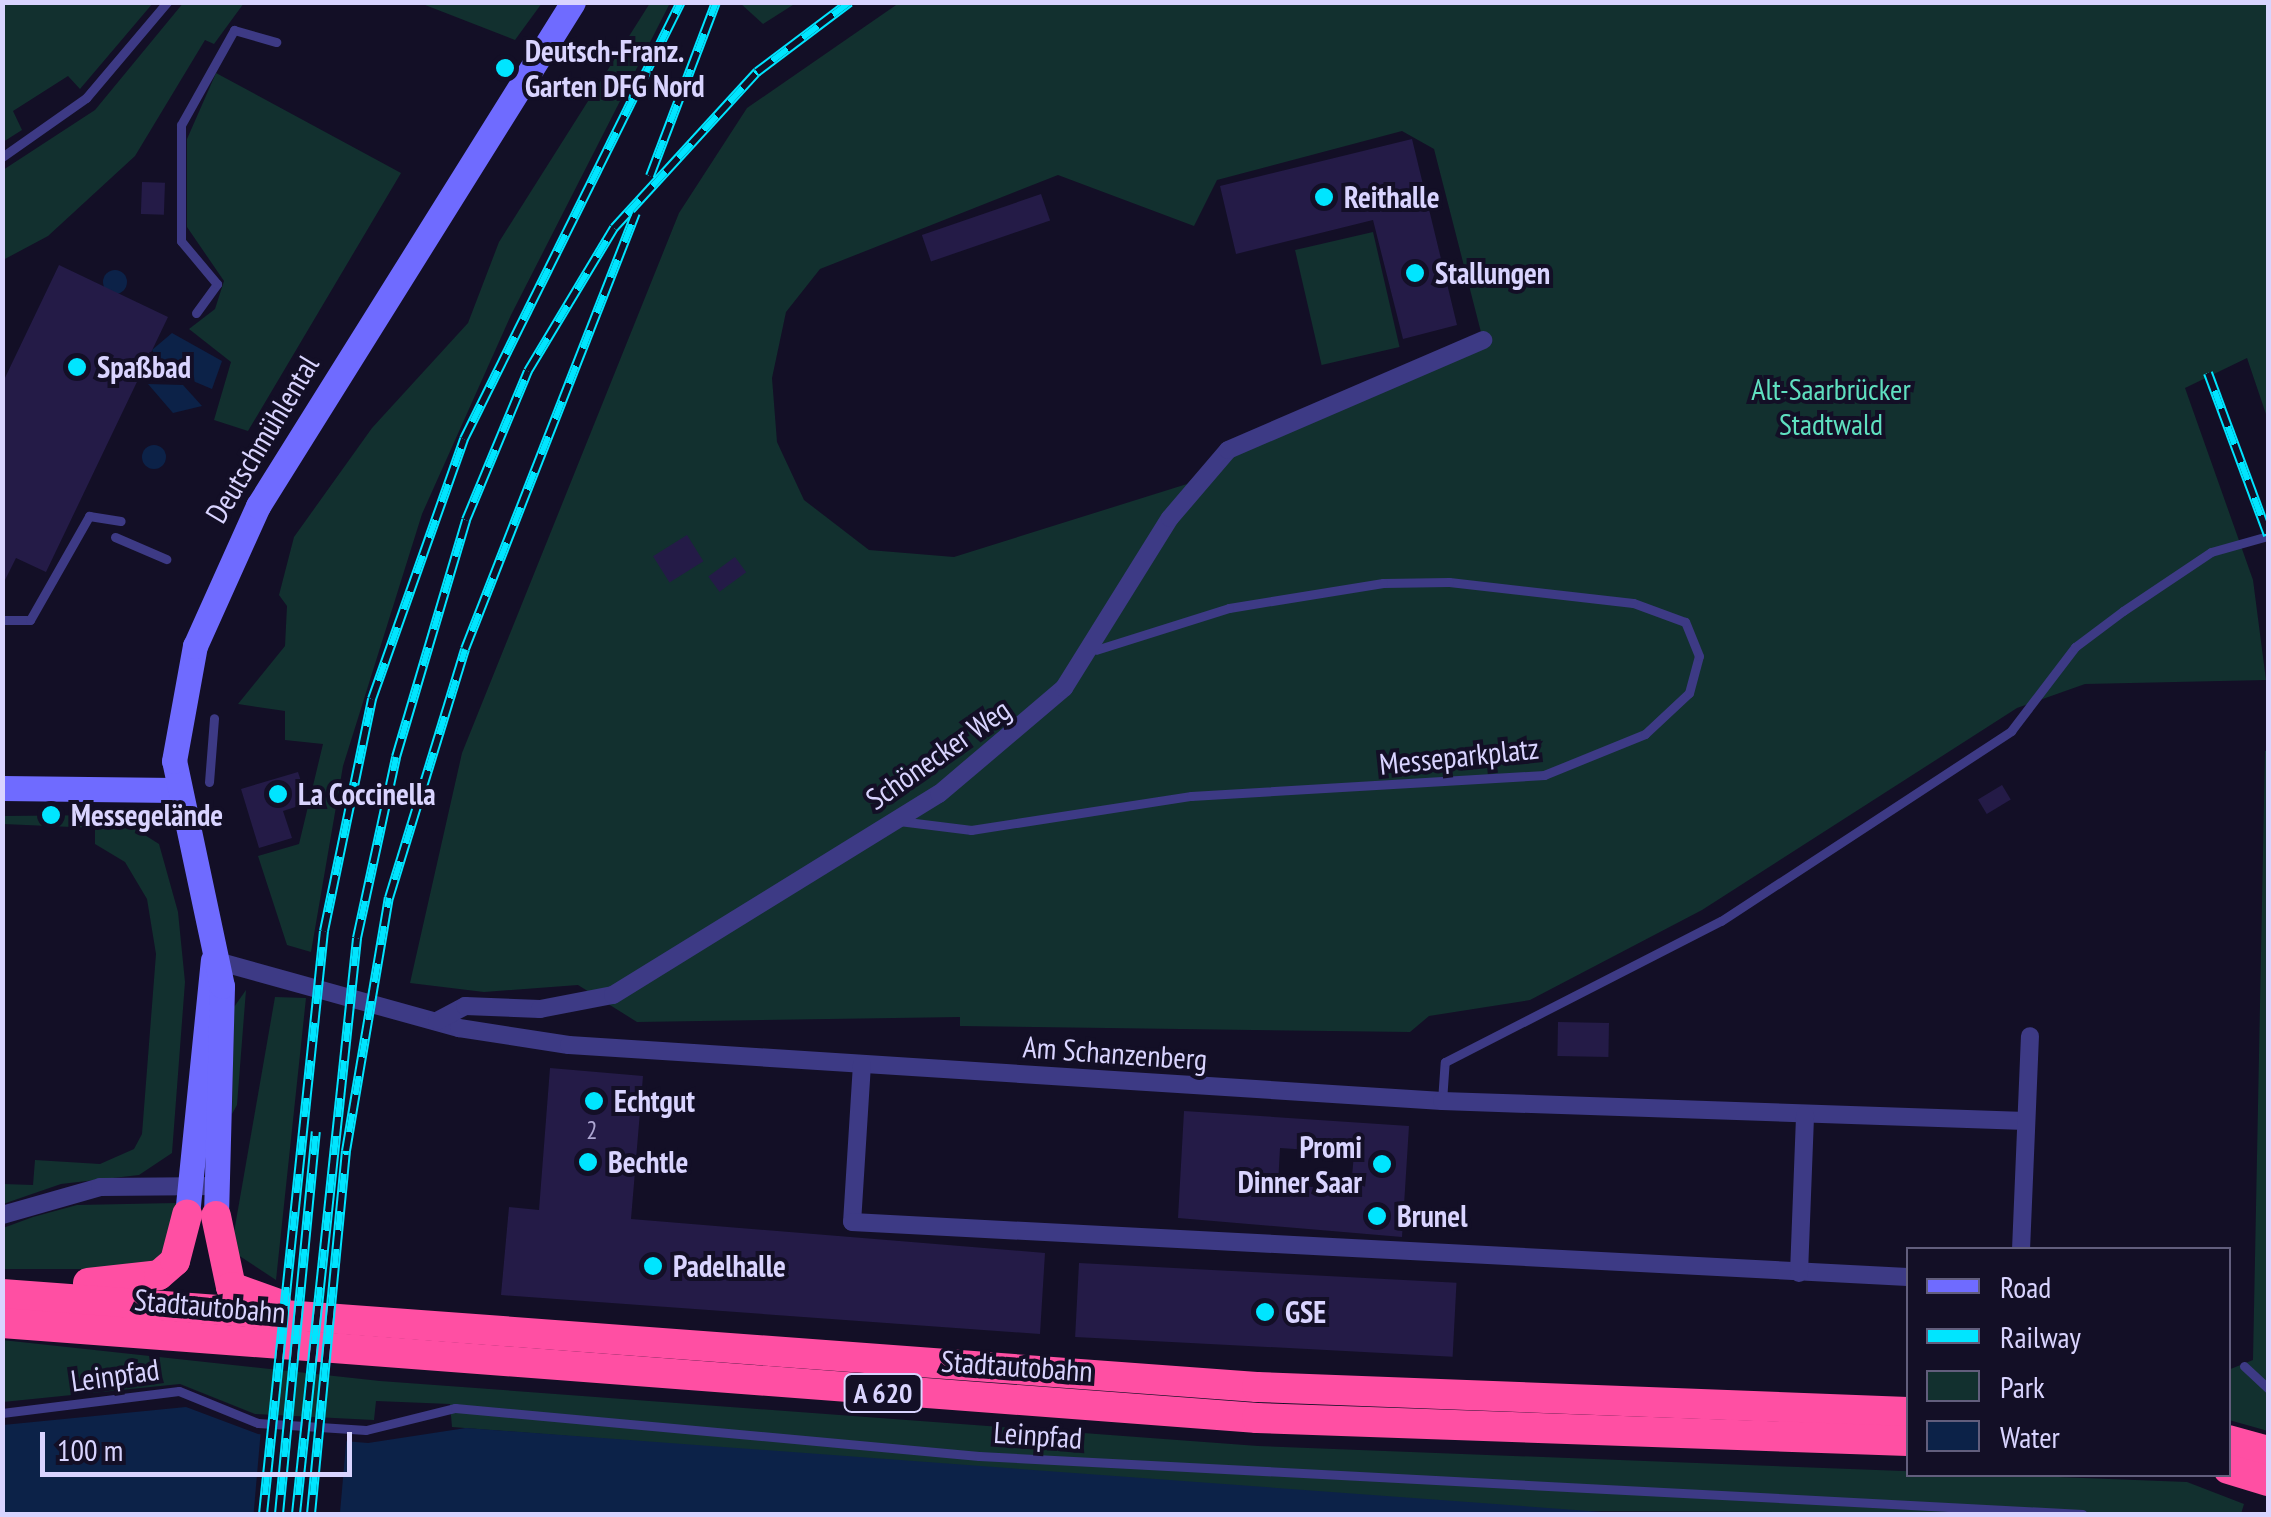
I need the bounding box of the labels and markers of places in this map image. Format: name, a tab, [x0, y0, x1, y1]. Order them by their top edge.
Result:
place label: Deutsch-Franz. Garten DFG Nord	[525, 33, 705, 104]
marker: Deutsch-Franz. Garten DFG Nord	[494, 57, 516, 79]
place label: Reithalle	[1344, 179, 1439, 215]
marker: Reithalle	[1313, 186, 1335, 208]
place label: Stallungen	[1435, 255, 1550, 291]
marker: Stallungen	[1404, 262, 1426, 284]
place label: Spaßbad	[97, 349, 191, 385]
marker: Spaßbad	[66, 356, 88, 378]
place label: La Coccinella	[298, 776, 436, 812]
marker: La Coccinella	[267, 783, 289, 805]
place label: Messegelände	[71, 797, 223, 833]
marker: Messegelände	[40, 804, 62, 826]
place label: Echtgut	[614, 1083, 695, 1119]
marker: Echtgut	[583, 1090, 605, 1112]
place label: Promi Dinner Saar	[1238, 1129, 1362, 1200]
place label: Bechtle	[608, 1144, 688, 1180]
marker: Bechtle	[577, 1151, 599, 1173]
marker: Promi Dinner Saar	[1371, 1153, 1393, 1175]
place label: Brunel	[1397, 1198, 1467, 1234]
marker: Brunel	[1366, 1205, 1388, 1227]
place label: Padelhalle	[673, 1248, 786, 1284]
marker: Padelhalle	[642, 1255, 664, 1277]
place label: GSE	[1285, 1294, 1326, 1330]
marker: GSE	[1254, 1301, 1276, 1323]

